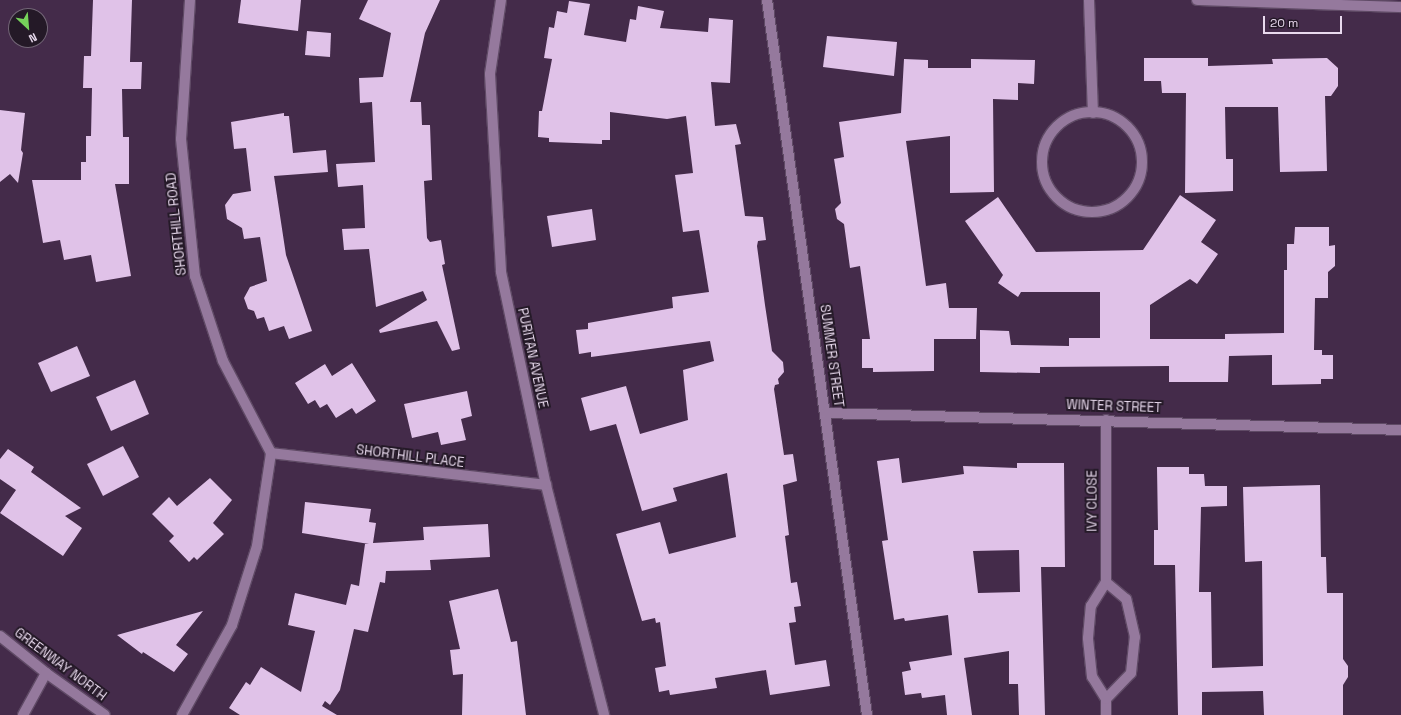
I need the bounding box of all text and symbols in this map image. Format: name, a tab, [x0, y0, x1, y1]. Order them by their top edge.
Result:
north arrow	[8, 8, 48, 48]
scale bar	[1265, 8, 1344, 34]
text: 20 m	[1270, 15, 1298, 31]
text: N	[26, 30, 39, 46]
street label: SHORTHILL ROAD	[164, 172, 190, 276]
street label: SUMMER STREET	[816, 304, 846, 408]
street label: PURITAN AVENUE	[514, 306, 550, 410]
street label: WINTER STREET	[1066, 398, 1162, 416]
street label: SHORTHILL PLACE	[355, 443, 465, 471]
street label: IVY CLOSE	[1085, 470, 1101, 532]
street label: GREENWAY NORTH	[11, 625, 109, 705]

